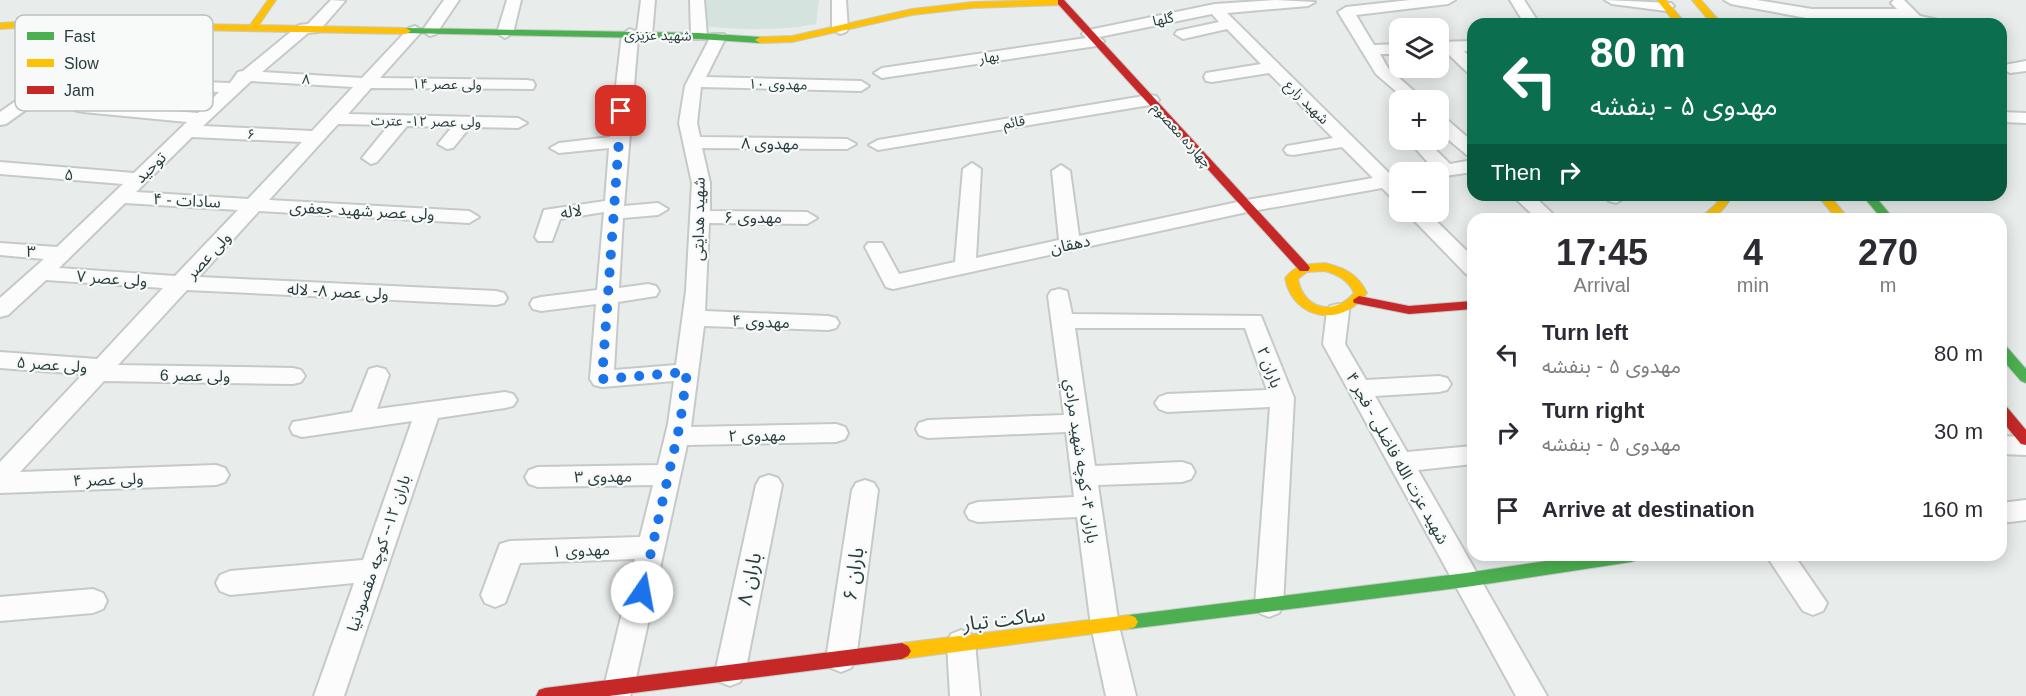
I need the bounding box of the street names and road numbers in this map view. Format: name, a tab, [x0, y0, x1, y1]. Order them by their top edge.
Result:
street label: گلها	[1151, 9, 1175, 30]
street label: شهید عزیزی	[624, 26, 692, 45]
street label: بهار	[977, 47, 1001, 68]
street label: ۸	[302, 71, 310, 87]
street label: ولی عصر ۱۴	[412, 75, 482, 94]
street label: مهدوی ۱۰	[748, 75, 807, 94]
street label: شهید زارع	[1280, 77, 1332, 129]
street label: چهارده معصوم	[1146, 99, 1215, 173]
street label: ولی عصر ۱۲- عترت	[371, 112, 481, 131]
street label: قائم	[1002, 112, 1027, 135]
street label: ۶	[247, 126, 255, 142]
street label: مهدوی ۸	[741, 134, 799, 154]
street label: توحید	[131, 148, 170, 187]
street label: ۵	[64, 166, 74, 183]
street label: شهید هدایتی	[689, 177, 709, 261]
street label: ۴ - سادات	[153, 190, 221, 211]
street label: ولی عصر شهید جعفری	[289, 198, 435, 224]
street label: لاله	[559, 202, 583, 221]
street label: مهدوی ۶	[724, 209, 782, 227]
street label: ولی عصر	[182, 229, 235, 283]
street label: دهقان	[1049, 232, 1092, 258]
street label: ۳	[26, 243, 36, 260]
street label: ولی عصر ۷	[76, 268, 148, 290]
street label: ولی عصر ۸- لاله	[287, 280, 389, 304]
street label: مهدوی ۴	[732, 312, 790, 332]
street label: باران ۲	[1253, 344, 1285, 391]
street label: ولی عصر ۵	[16, 354, 88, 376]
street label: ولی عصر 6	[160, 366, 230, 386]
street label: شهید عزت الله فاضلی - فجر ۴	[1342, 369, 1452, 548]
street label: باران ۴- كوچه شهيد مرادي	[1058, 378, 1101, 545]
street label: مهدوی ۲	[728, 426, 786, 446]
street label: مهدوی ۳	[574, 467, 632, 487]
street label: ولی عصر ۴	[72, 470, 144, 490]
street label: باران ۱۲-- كوچه مقصودنيا	[344, 473, 415, 634]
street label: مهدوی ۱	[552, 541, 610, 561]
street label: باران ۶	[838, 546, 869, 602]
street label: باران ۸	[733, 551, 766, 608]
street label: ساکت تبار	[960, 603, 1047, 636]

